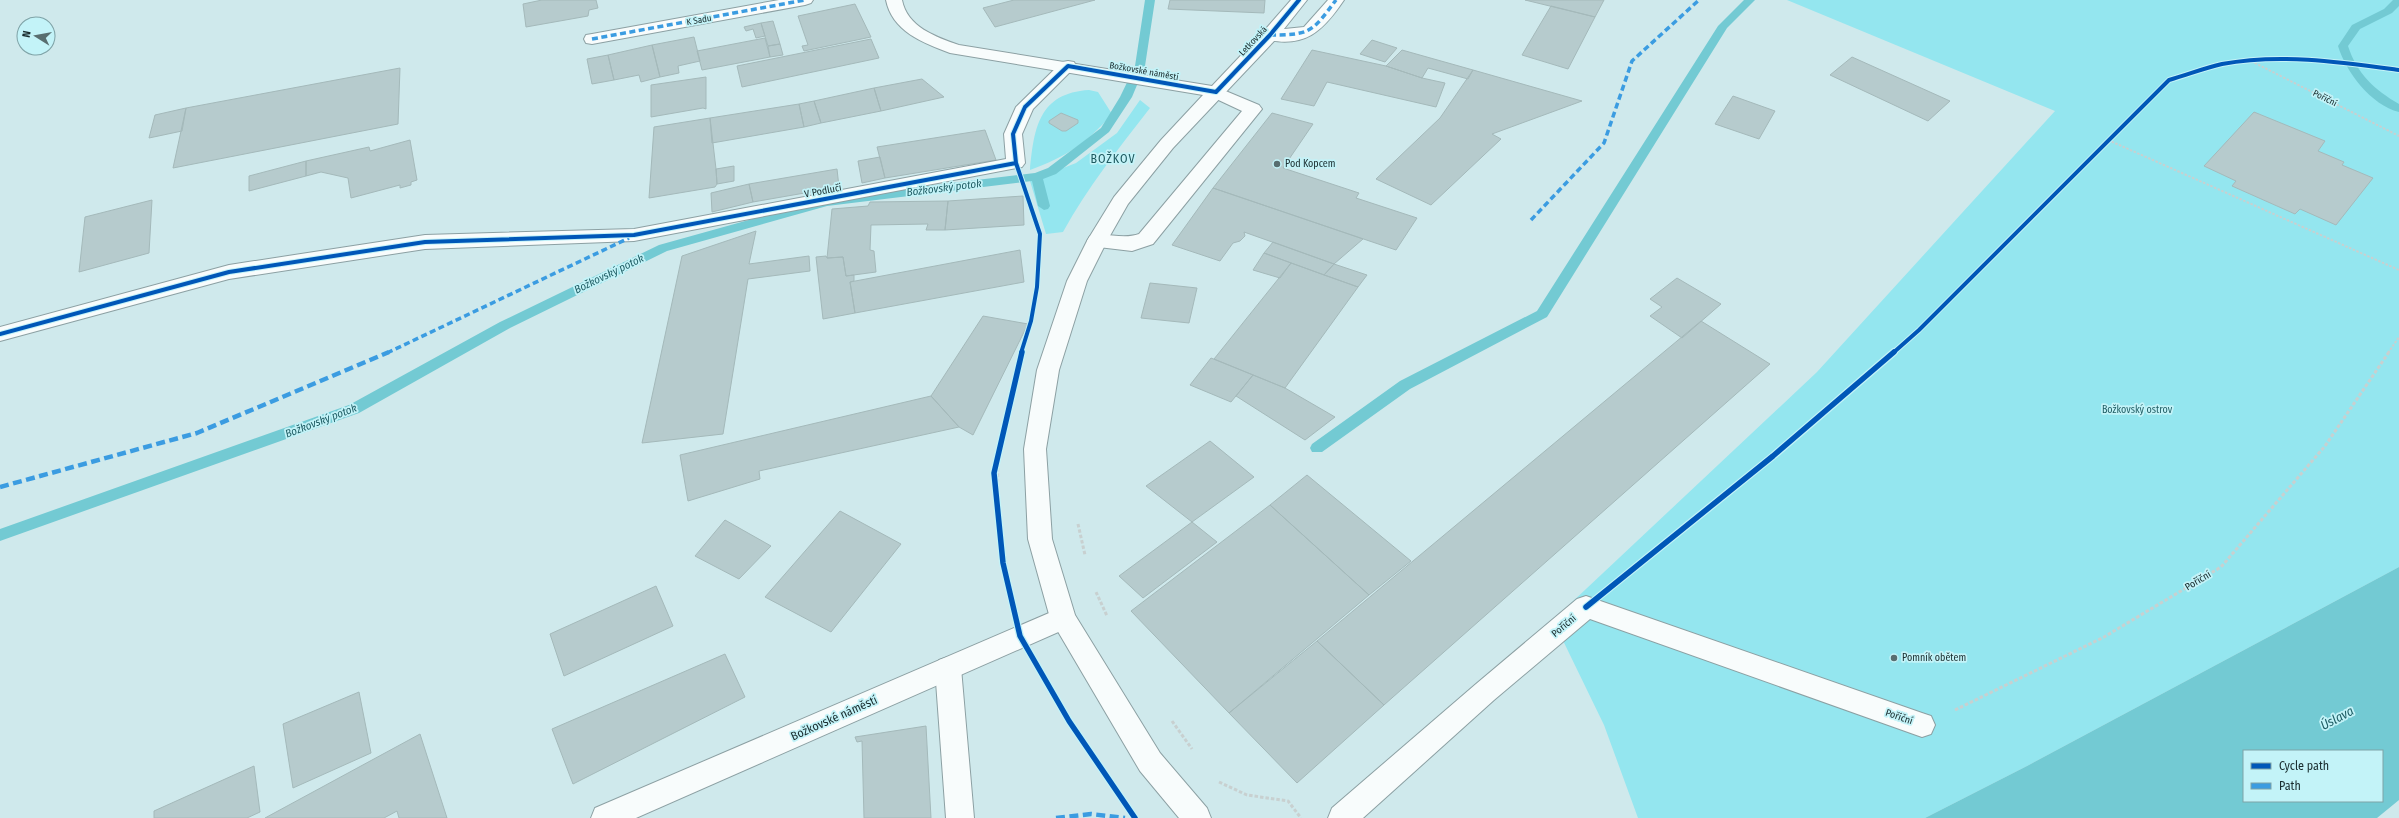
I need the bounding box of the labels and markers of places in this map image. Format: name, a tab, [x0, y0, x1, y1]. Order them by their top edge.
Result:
place label: Pod Kopcem	[1285, 158, 1335, 170]
marker: Pod Kopcem	[1272, 159, 1282, 169]
place label: Pomník obětem	[1902, 651, 1966, 664]
marker: Pomník obětem	[1889, 653, 1899, 663]

